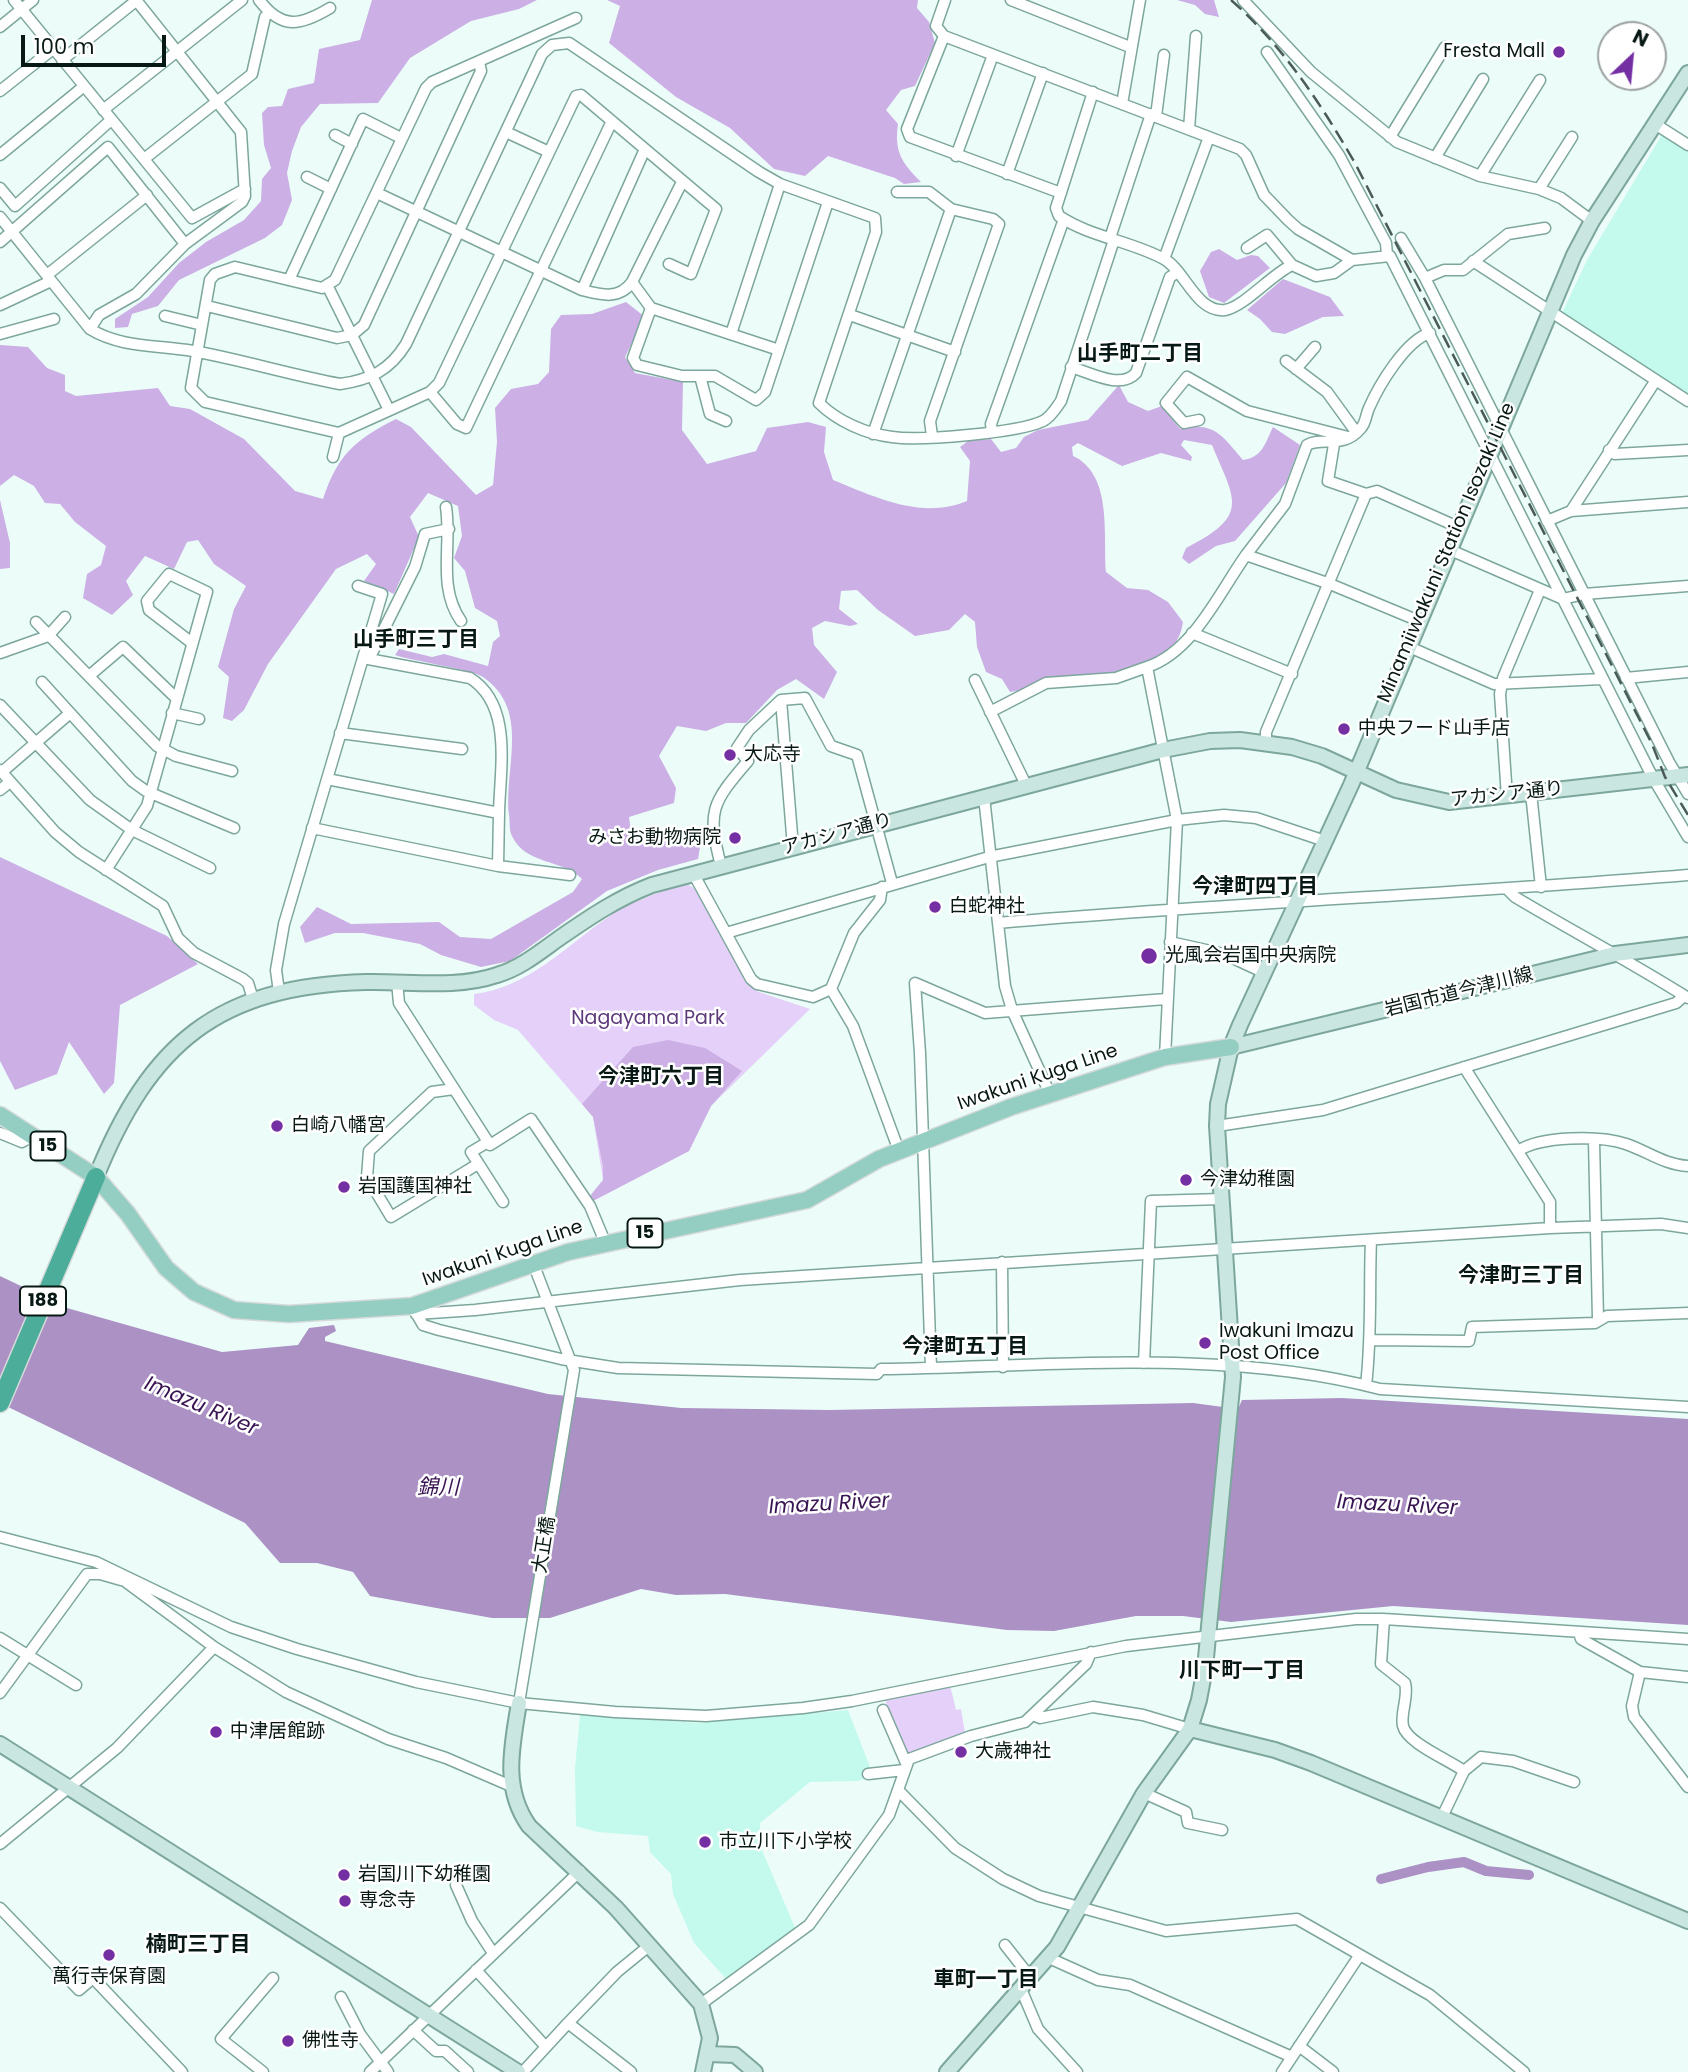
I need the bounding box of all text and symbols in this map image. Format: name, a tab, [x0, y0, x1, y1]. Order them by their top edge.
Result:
scale bar	[24, 21, 170, 65]
north arrow	[1597, 21, 1667, 91]
text: N	[1628, 23, 1653, 54]
text: 100 m	[34, 32, 94, 61]
place label: Fresta Mall	[1443, 41, 1545, 63]
marker: Fresta Mall	[1551, 44, 1567, 60]
district label: 山手町二丁目	[1077, 342, 1203, 368]
street label: Minamiiwakuni Station Isozaki Line	[1373, 400, 1521, 706]
district label: 山手町三丁目	[353, 628, 479, 654]
place label: 中央フード山手店	[1358, 718, 1510, 740]
marker: 中央フード山手店	[1336, 721, 1352, 737]
place label: 大応寺	[744, 744, 801, 766]
marker: 大応寺	[722, 747, 738, 763]
street label: アカシア通り	[1449, 778, 1565, 812]
street label: アカシア通り	[779, 809, 895, 861]
place label: みさお動物病院	[588, 827, 721, 849]
marker: みさお動物病院	[727, 830, 743, 846]
district label: 今津町四丁目	[1192, 875, 1318, 901]
place label: 白蛇神社	[949, 896, 1025, 918]
marker: 白蛇神社	[927, 899, 943, 915]
place label: 光風会岩国中央病院	[1165, 945, 1336, 967]
marker: 光風会岩国中央病院	[1139, 946, 1159, 966]
street label: 岩国市道今津川線	[1382, 964, 1536, 1022]
park label: Nagayama Park	[571, 1008, 725, 1030]
street label: Iwakuni Kuga Line	[955, 1040, 1121, 1116]
district label: 今津町六丁目	[598, 1065, 724, 1091]
place label: 白崎八幡宮	[291, 1115, 386, 1137]
marker: 白崎八幡宮	[269, 1118, 285, 1134]
road number: 15	[30, 1132, 66, 1161]
place label: 今津幼稚園	[1200, 1169, 1295, 1191]
marker: 今津幼稚園	[1178, 1172, 1194, 1188]
place label: 岩国護国神社	[358, 1176, 472, 1198]
marker: 岩国護国神社	[336, 1179, 352, 1195]
street label: Iwakuni Kuga Line	[420, 1216, 586, 1292]
road number: 15	[628, 1218, 662, 1248]
district label: 今津町三丁目	[1458, 1264, 1584, 1290]
road number: 188	[20, 1286, 66, 1316]
place label: Iwakuni Imazu Post Office	[1219, 1321, 1354, 1365]
district label: 今津町五丁目	[902, 1335, 1028, 1361]
marker: Iwakuni Imazu Post Office	[1197, 1335, 1213, 1351]
water label: Imazu River	[140, 1372, 262, 1442]
water label: 錦川	[417, 1476, 459, 1502]
water label: Imazu River	[768, 1489, 890, 1521]
water label: Imazu River	[1336, 1490, 1458, 1522]
street label: 大正橋	[529, 1515, 561, 1575]
district label: 川下町一丁目	[1179, 1659, 1305, 1685]
place label: 中津居館跡	[230, 1721, 325, 1743]
marker: 中津居館跡	[208, 1724, 224, 1740]
place label: 大歳神社	[975, 1741, 1051, 1763]
marker: 大歳神社	[953, 1744, 969, 1760]
place label: 市立川下小学校	[719, 1831, 852, 1853]
marker: 市立川下小学校	[697, 1834, 713, 1850]
place label: 岩国川下幼稚園	[358, 1864, 491, 1886]
marker: 岩国川下幼稚園	[336, 1867, 352, 1883]
place label: 専念寺	[359, 1890, 416, 1912]
marker: 専念寺	[337, 1893, 353, 1909]
district label: 楠町三丁目	[146, 1933, 250, 1959]
marker: 萬行寺保育園	[101, 1947, 117, 1963]
place label: 萬行寺保育園	[52, 1966, 166, 1988]
district label: 車町一丁目	[934, 1968, 1038, 1994]
place label: 佛性寺	[302, 2030, 359, 2052]
marker: 佛性寺	[280, 2033, 296, 2049]

